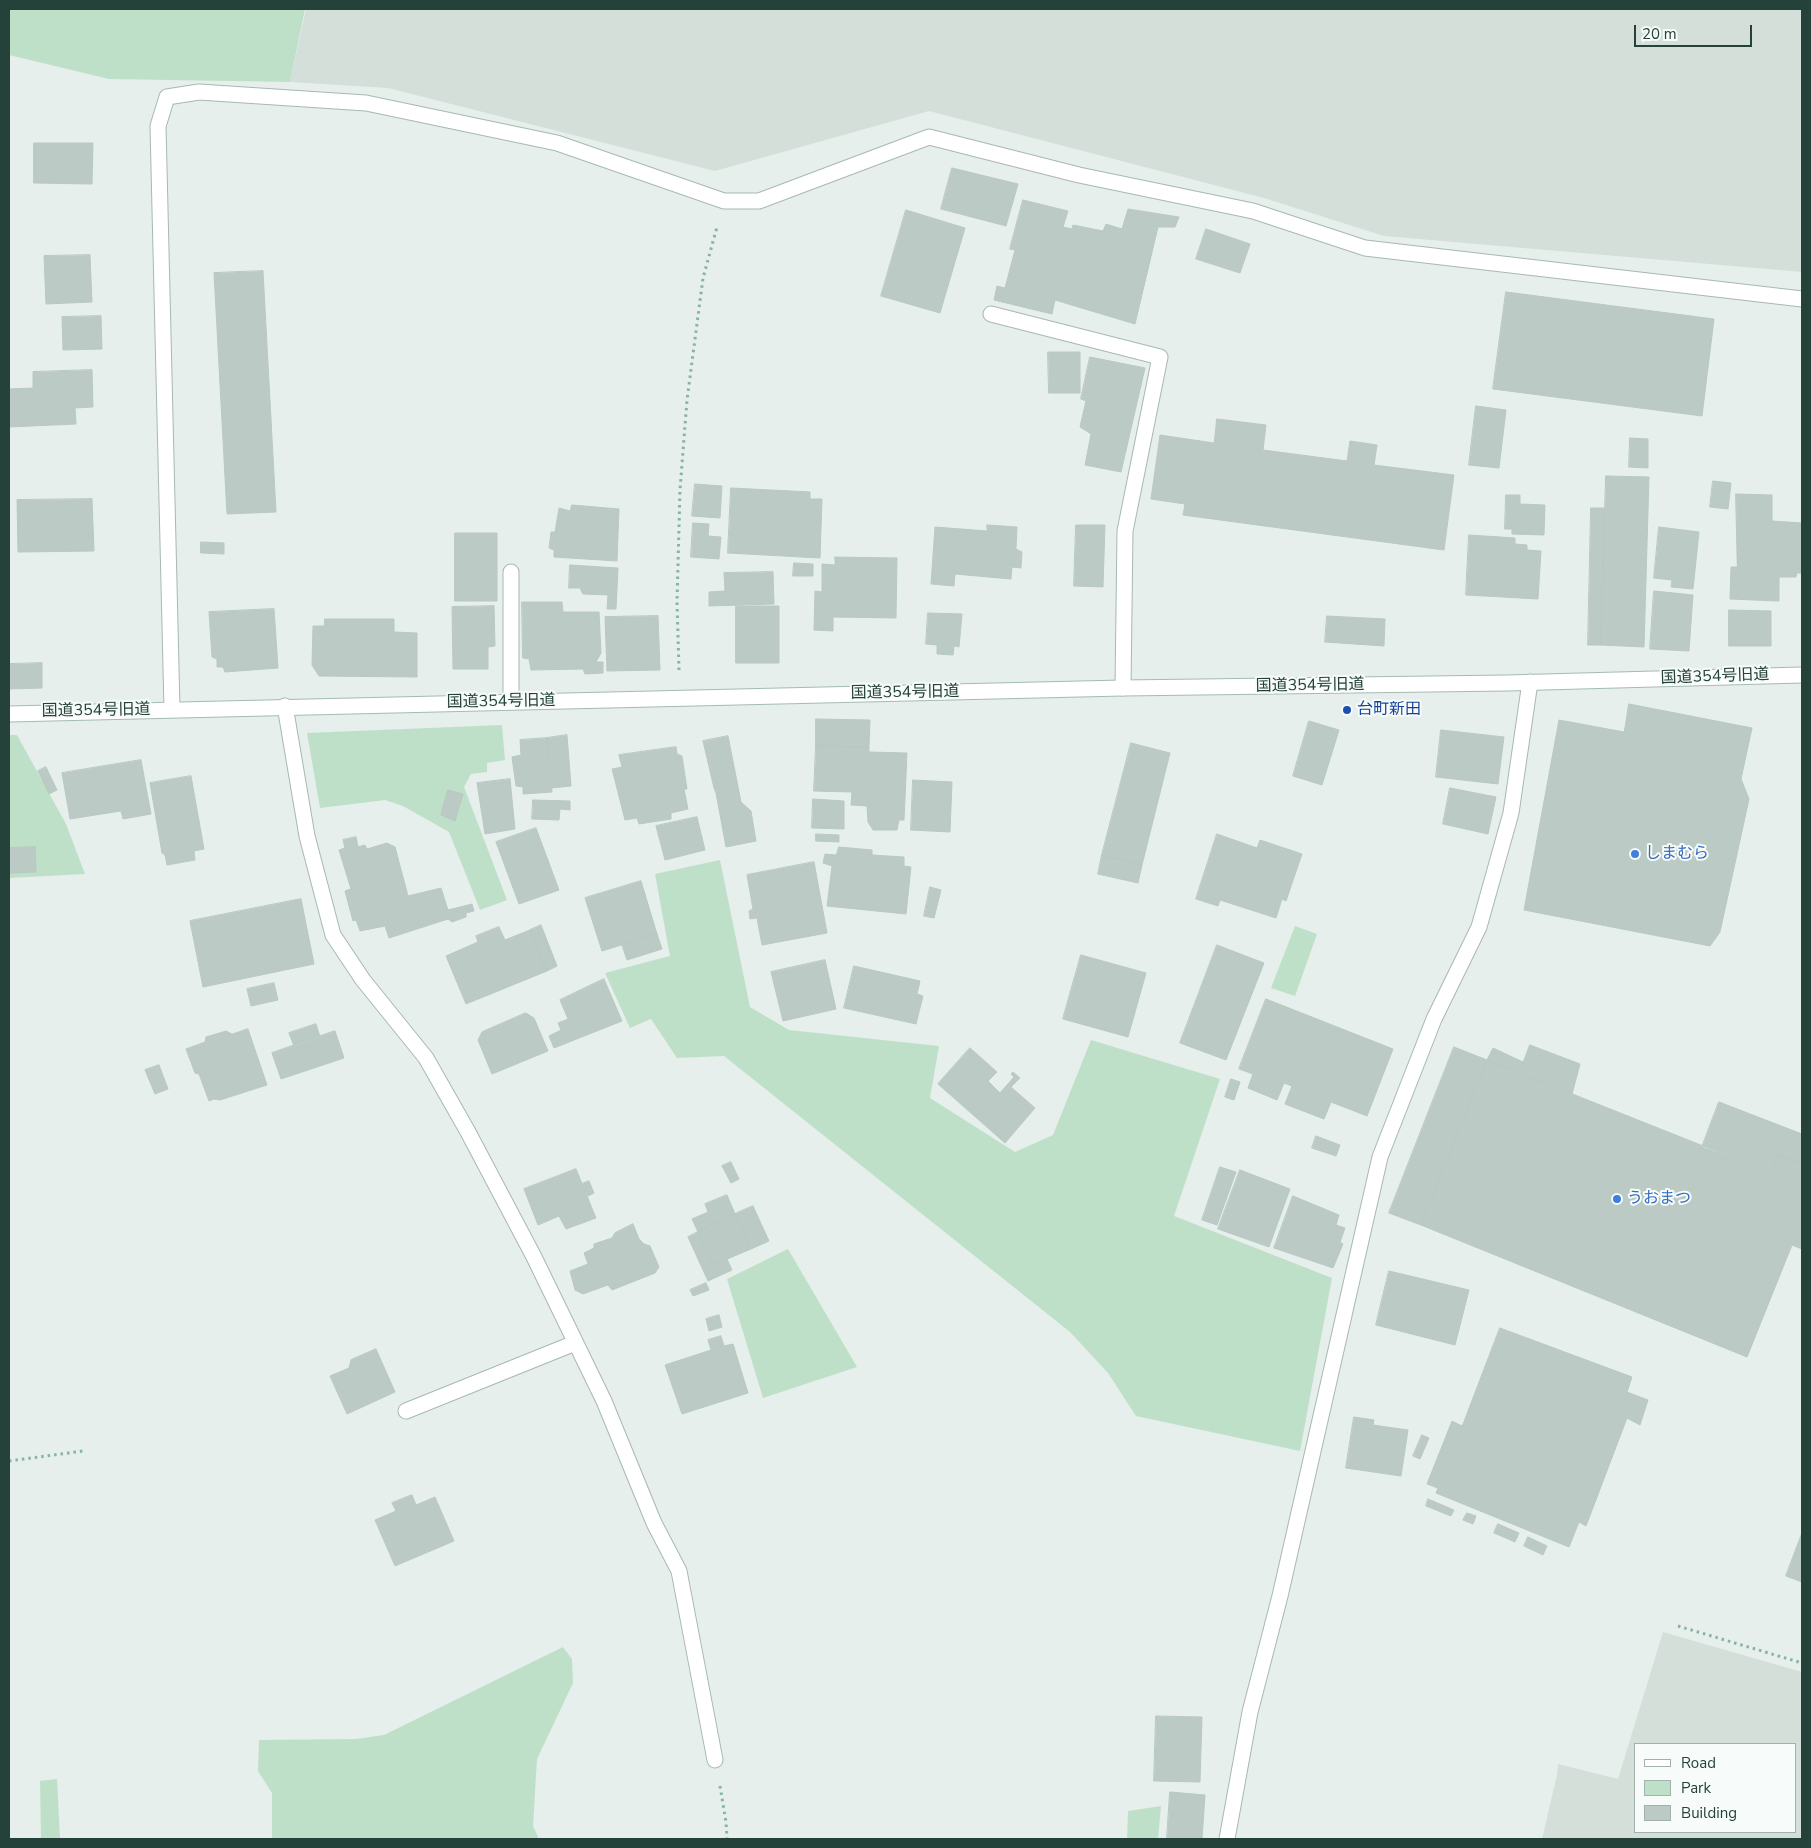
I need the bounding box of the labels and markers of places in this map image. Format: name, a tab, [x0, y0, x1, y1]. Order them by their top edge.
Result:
place label: 台町新田	[1357, 700, 1421, 720]
marker: 台町新田	[1341, 704, 1353, 716]
place label: しまむら	[1645, 844, 1709, 864]
marker: しまむら	[1629, 848, 1641, 860]
place label: うおまつ	[1627, 1189, 1691, 1209]
marker: うおまつ	[1611, 1193, 1623, 1205]

